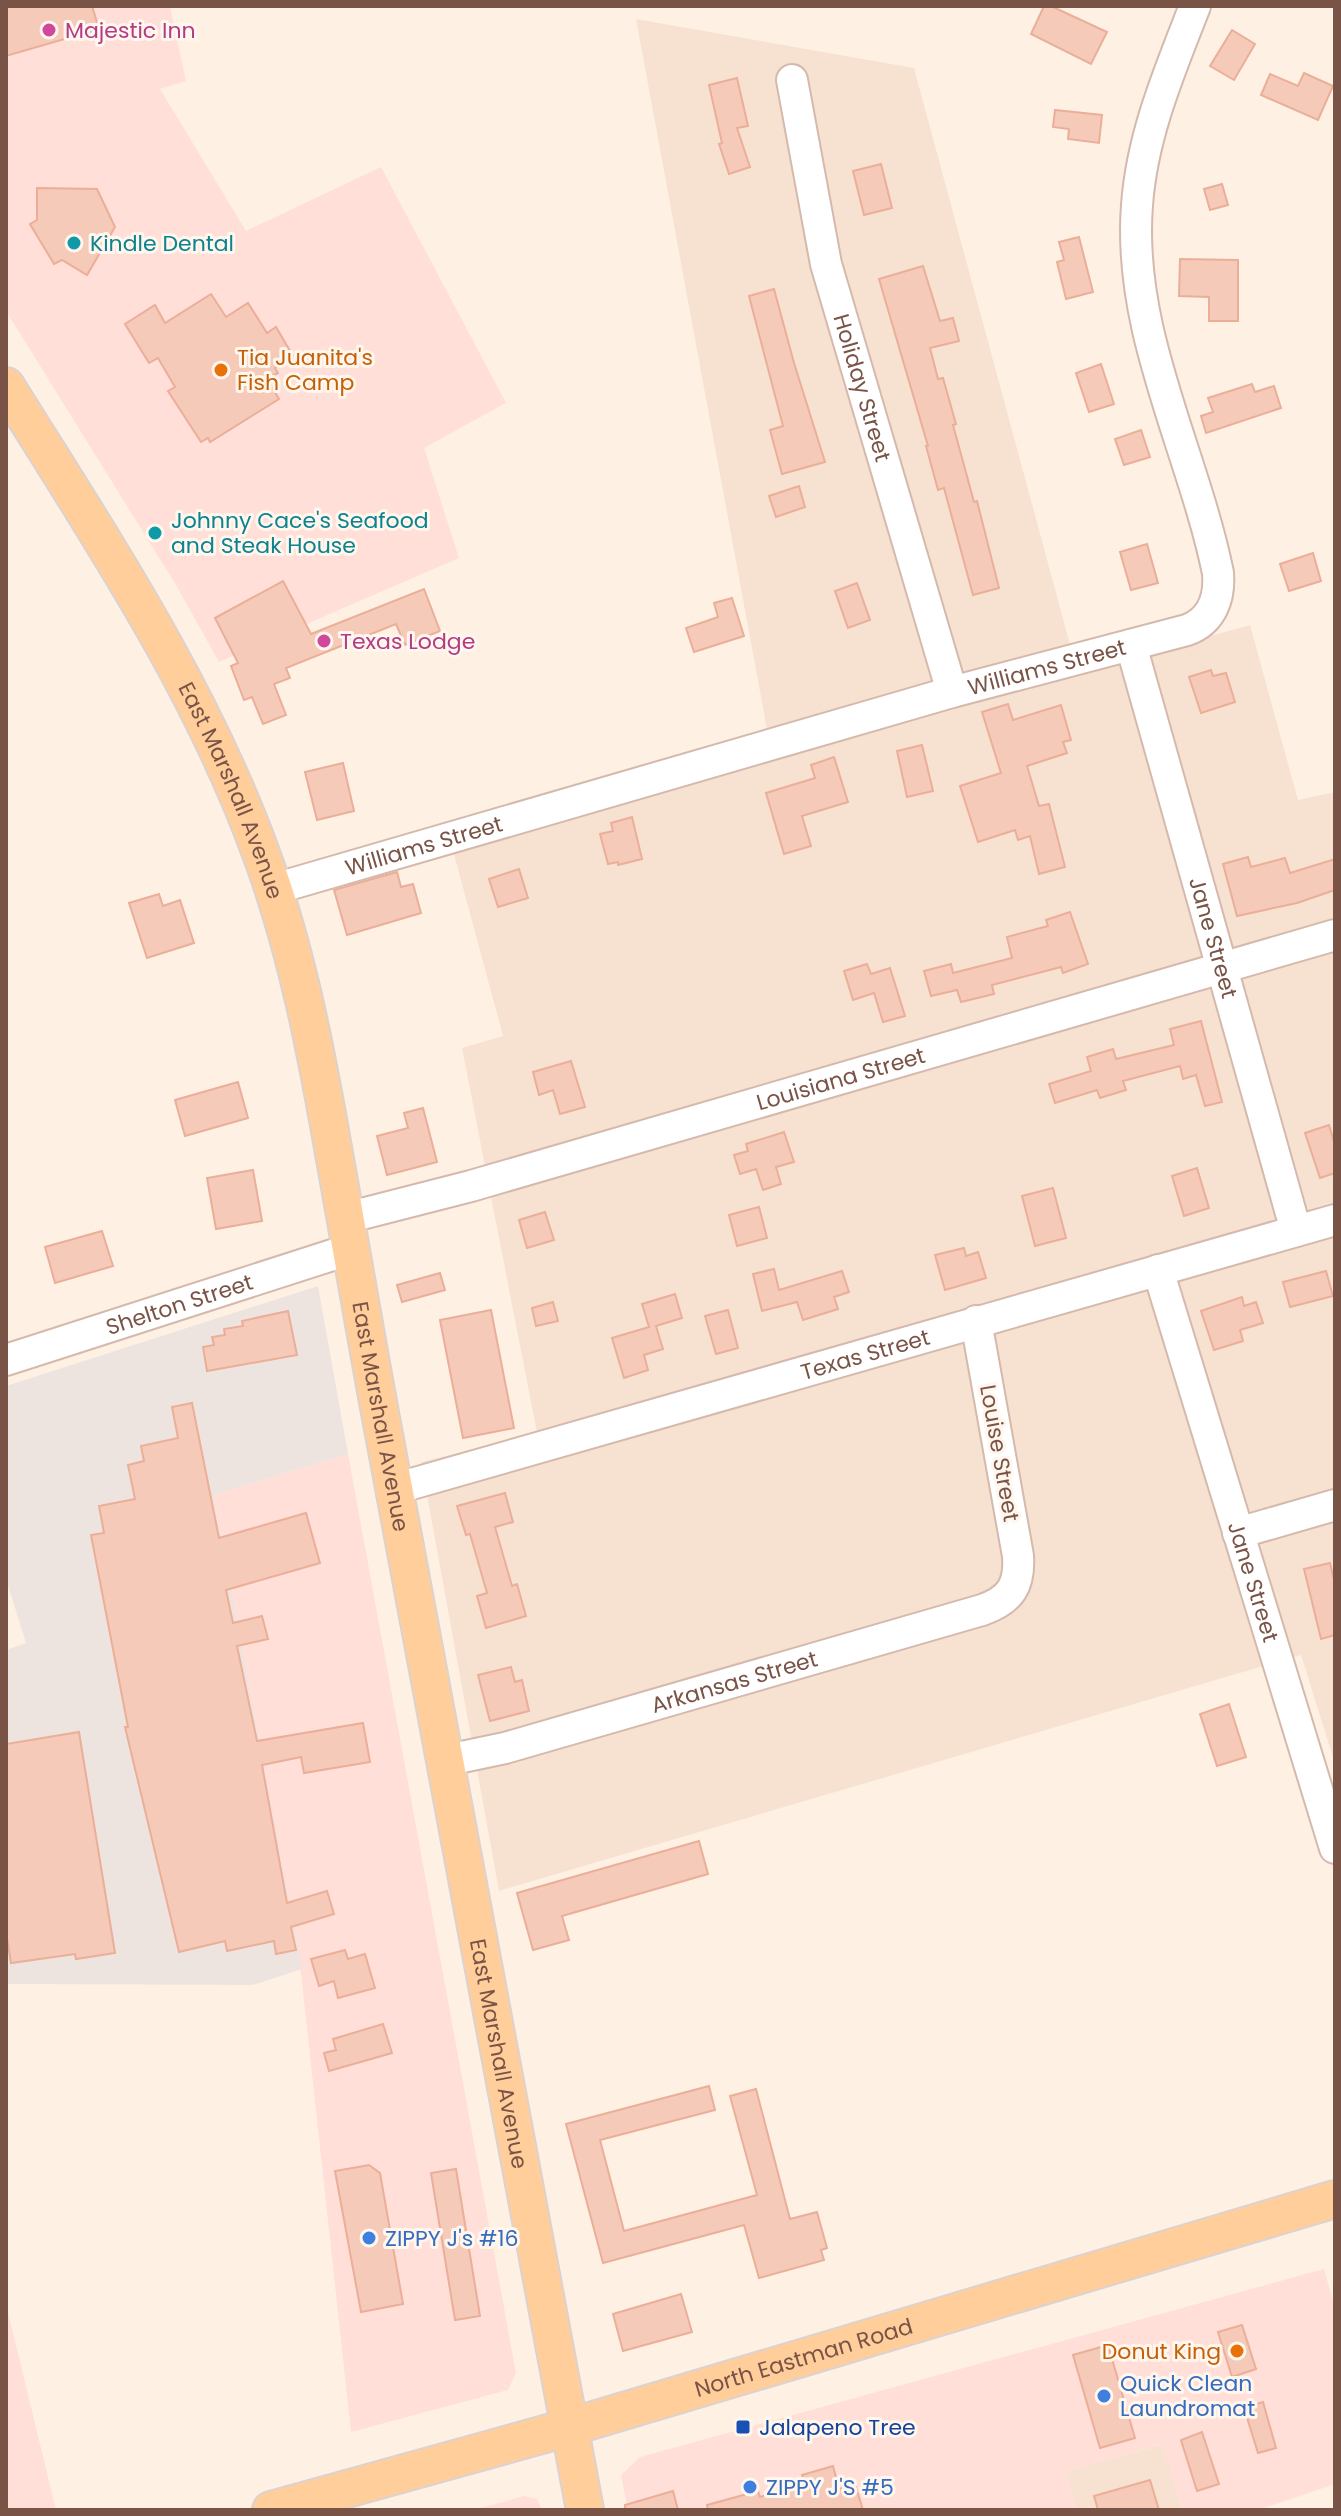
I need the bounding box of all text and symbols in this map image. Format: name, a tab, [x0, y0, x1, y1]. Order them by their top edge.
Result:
place label: Majestic Inn	[65, 15, 196, 46]
marker: Majestic Inn	[40, 21, 58, 39]
place label: Kindle Dental	[90, 228, 234, 259]
marker: Kindle Dental	[65, 234, 83, 252]
street label: Holiday Street	[825, 310, 898, 465]
place label: Tia Juanita's Fish Camp	[237, 342, 373, 398]
marker: Tia Juanita's Fish Camp	[212, 361, 230, 379]
place label: Johnny Cace's Seafood and Steak House	[171, 505, 429, 561]
marker: Johnny Cace's Seafood and Steak House	[146, 524, 164, 542]
place label: Texas Lodge	[340, 626, 475, 657]
marker: Texas Lodge	[315, 632, 333, 650]
street label: Williams Street	[964, 632, 1129, 703]
street label: East Marshall Avenue	[171, 677, 291, 903]
street label: Williams Street	[342, 808, 506, 884]
street label: Jane Street	[1181, 874, 1245, 1002]
street label: Louisiana Street	[753, 1040, 929, 1118]
street label: Shelton Street	[102, 1267, 257, 1343]
street label: East Marshall Avenue	[344, 1299, 417, 1534]
street label: Texas Street	[797, 1322, 933, 1388]
street label: Louise Street	[972, 1382, 1027, 1524]
street label: Jane Street	[1220, 1518, 1286, 1646]
street label: Arkansas Street	[648, 1643, 821, 1721]
street label: East Marshall Avenue	[462, 1936, 535, 2171]
place label: ZIPPY J's #16	[385, 2223, 519, 2254]
marker: ZIPPY J's #16	[360, 2229, 378, 2247]
street label: North Eastman Road	[691, 2311, 916, 2405]
place label: Donut King	[1102, 2336, 1221, 2367]
marker: Donut King	[1228, 2342, 1246, 2360]
place label: Quick Clean Laundromat	[1120, 2368, 1255, 2424]
marker: Quick Clean Laundromat	[1095, 2387, 1113, 2405]
place label: Jalapeno Tree	[759, 2412, 916, 2443]
marker: Jalapeno Tree	[734, 2418, 752, 2436]
place label: ZIPPY J'S #5	[766, 2472, 894, 2503]
marker: ZIPPY J'S #5	[741, 2478, 759, 2496]

